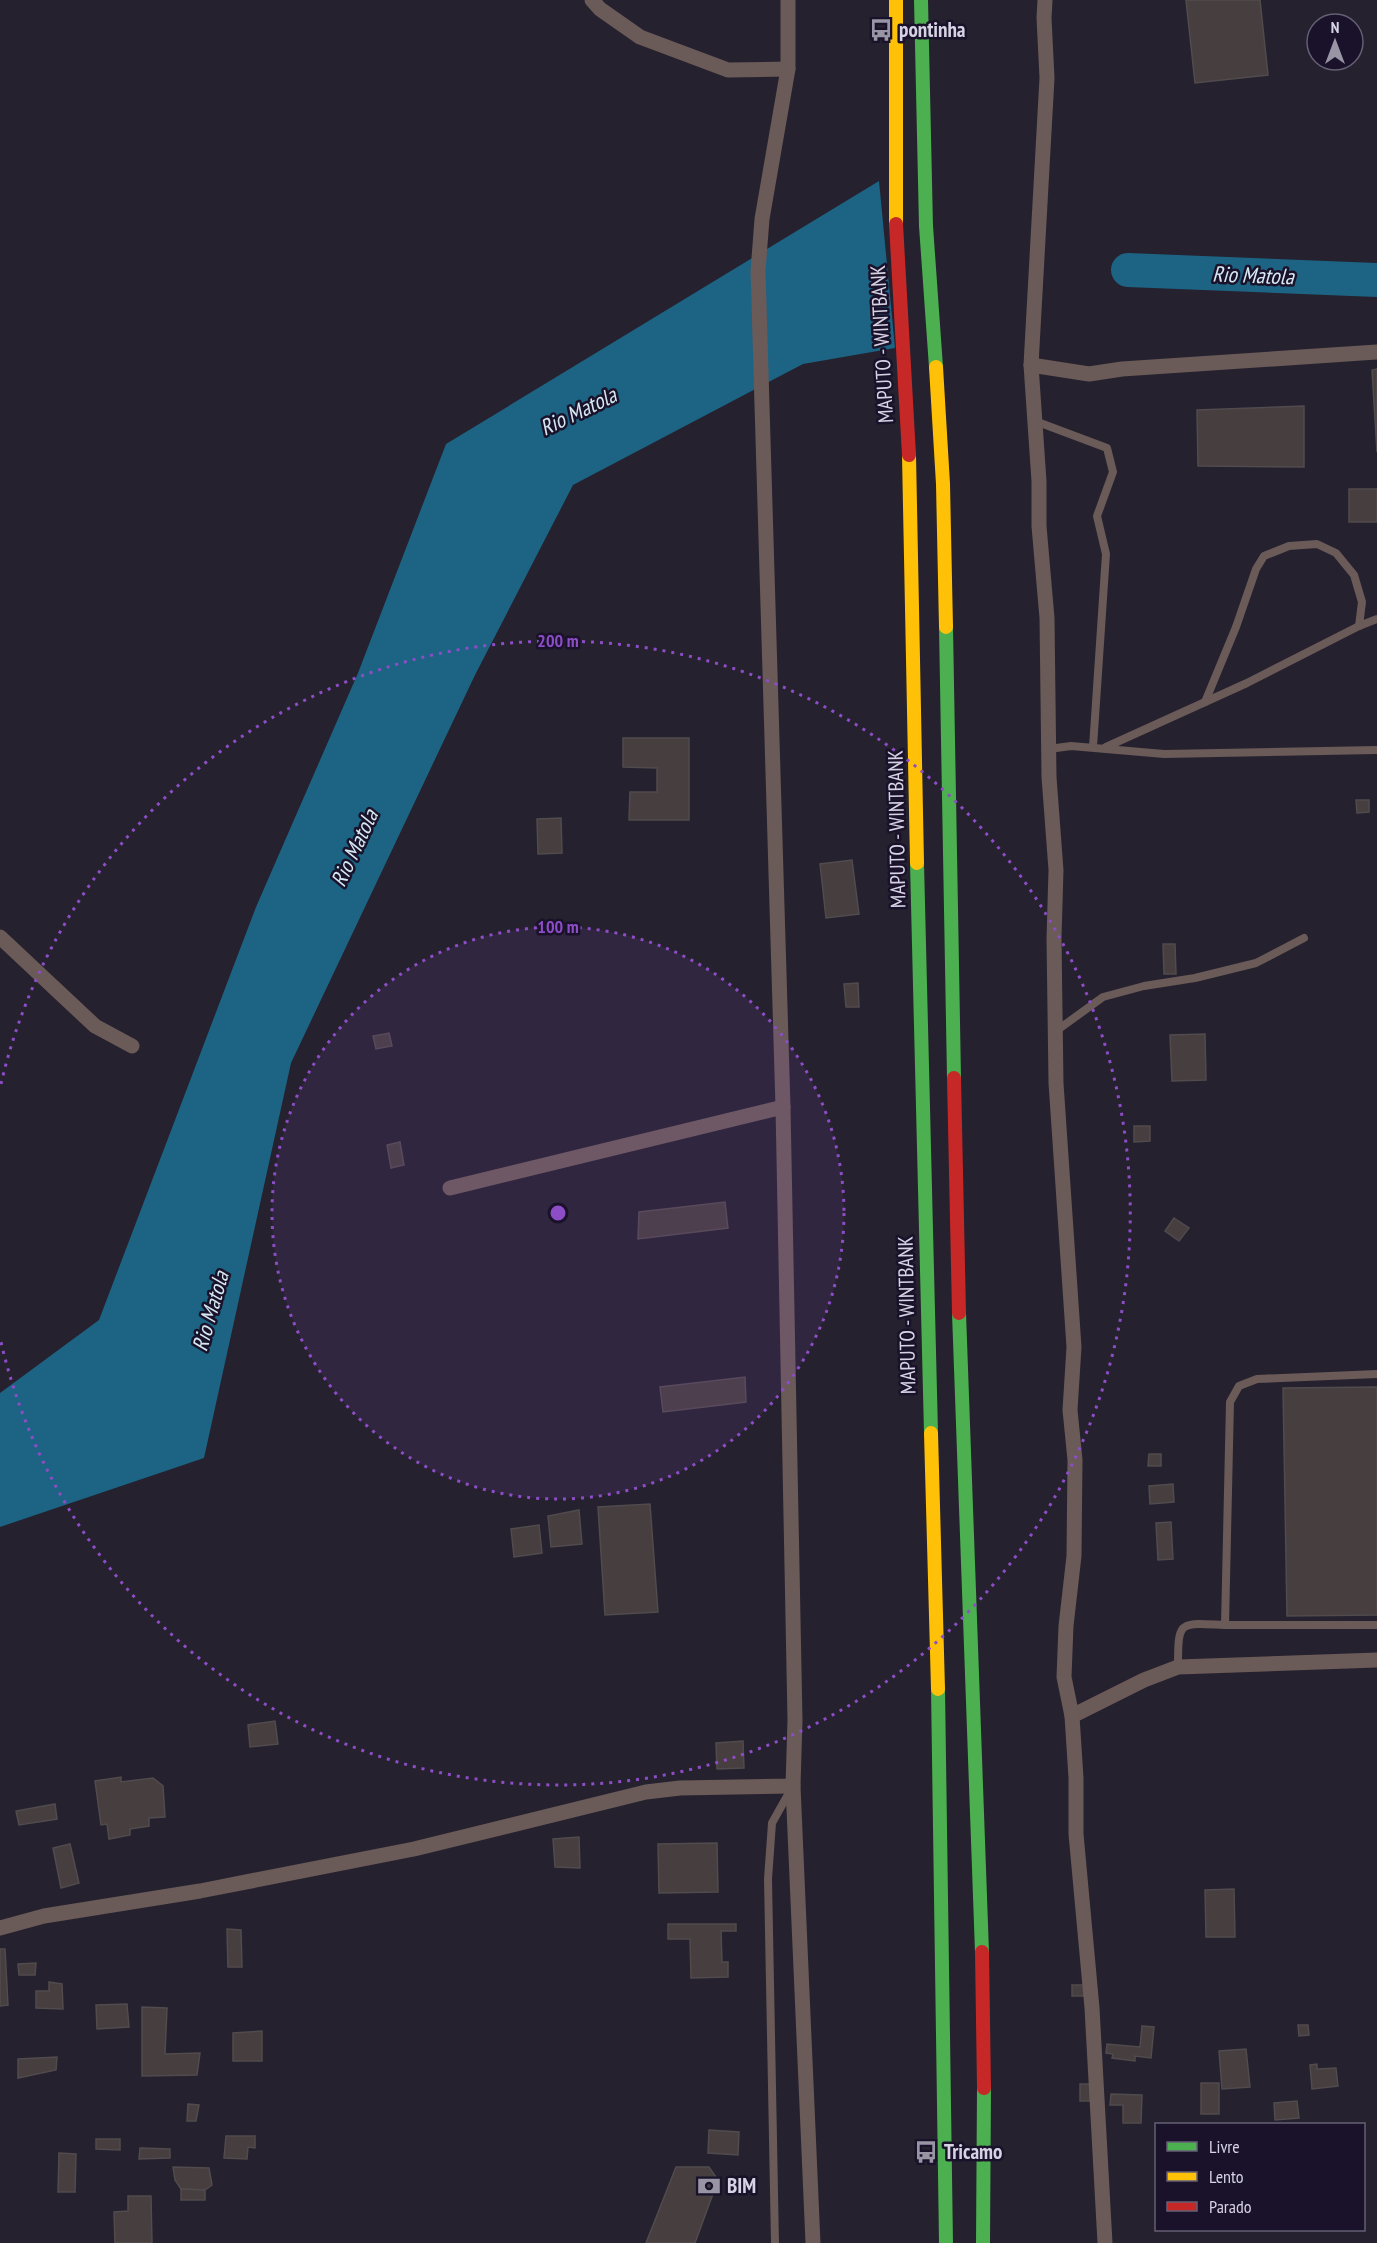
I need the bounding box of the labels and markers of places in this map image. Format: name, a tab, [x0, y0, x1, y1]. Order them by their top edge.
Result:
place label: pontinha	[899, 16, 966, 43]
bus stop icon: pontinha	[868, 17, 894, 43]
centre of rings	[548, 1203, 568, 1223]
place label: Tricamo	[944, 2138, 1002, 2165]
bus stop icon: Tricamo	[913, 2139, 939, 2165]
place label: BIM	[727, 2172, 756, 2199]
bank icon: BIM	[696, 2173, 722, 2199]

